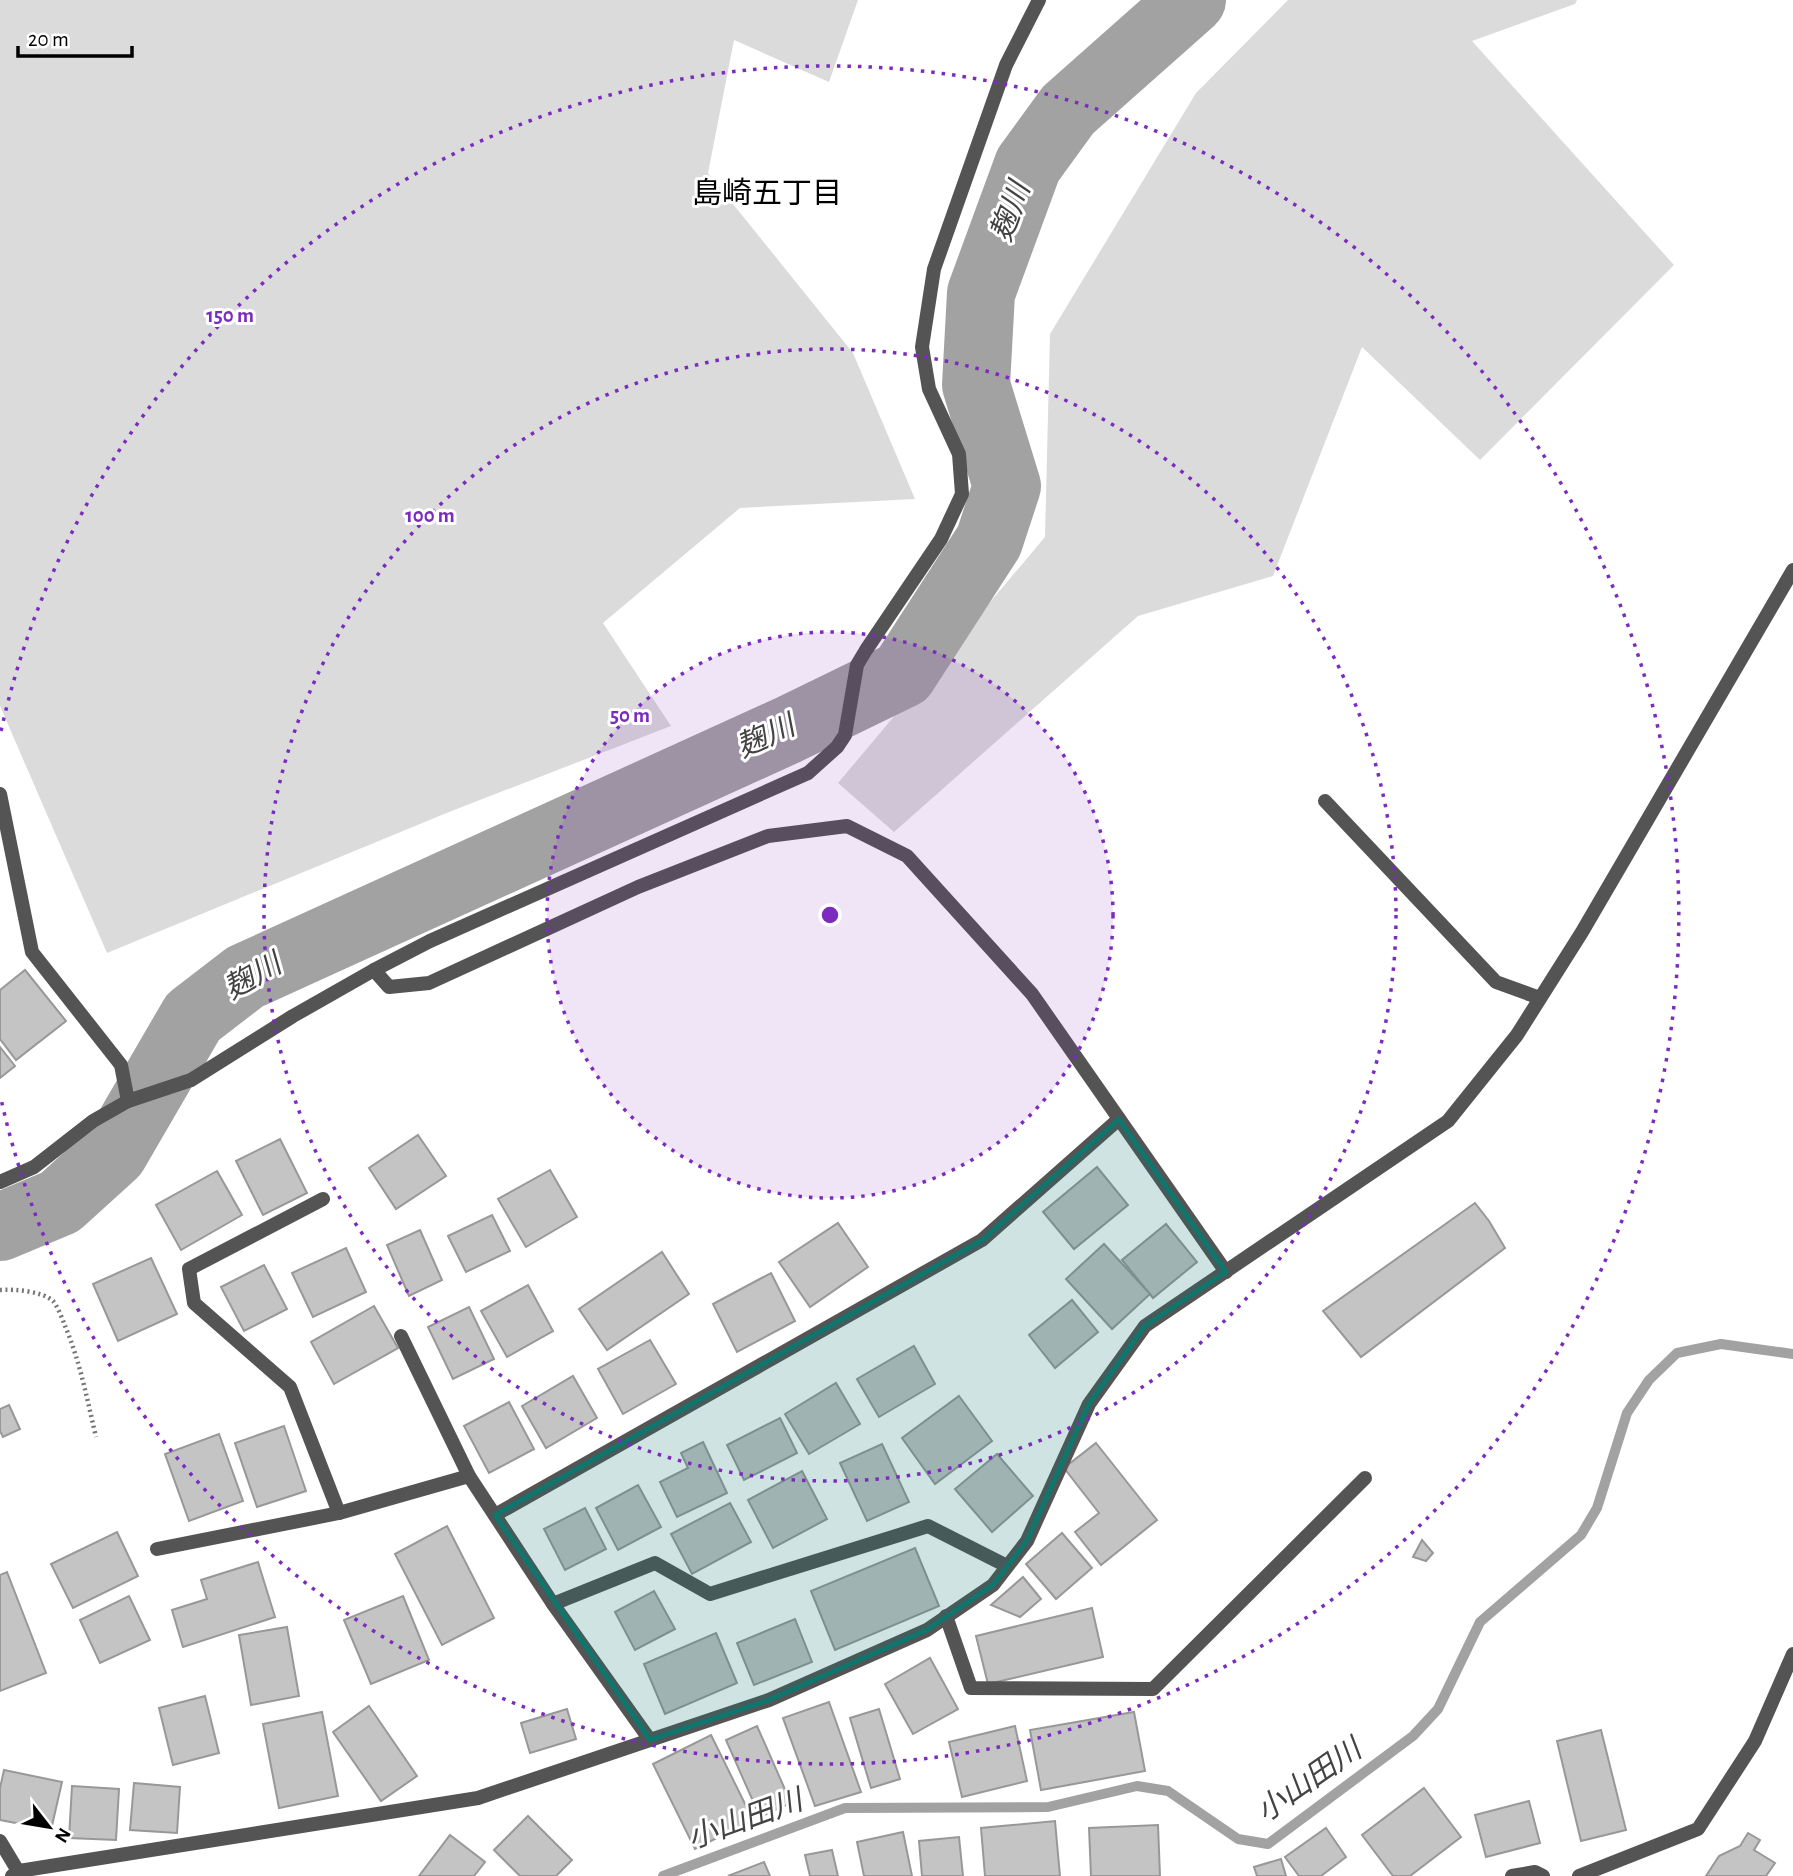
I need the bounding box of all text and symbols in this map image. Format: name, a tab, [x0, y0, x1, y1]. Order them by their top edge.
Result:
scale bar	[18, 14, 131, 58]
text: 20 m	[28, 29, 69, 50]
water label: 麹川	[985, 175, 1036, 245]
district label: 島崎五丁目	[692, 177, 842, 209]
text: 150 m	[206, 305, 254, 326]
text: 100 m	[405, 505, 455, 526]
text: 50 m	[610, 705, 650, 726]
water label: 麹川	[732, 708, 802, 763]
centre of rings	[818, 903, 842, 927]
water label: 麹川	[219, 946, 289, 1005]
water label: 小山田川	[1251, 1732, 1369, 1828]
water label: 小山田川	[683, 1783, 809, 1855]
north arrow	[14, 1792, 84, 1862]
text: N	[51, 1824, 74, 1846]

